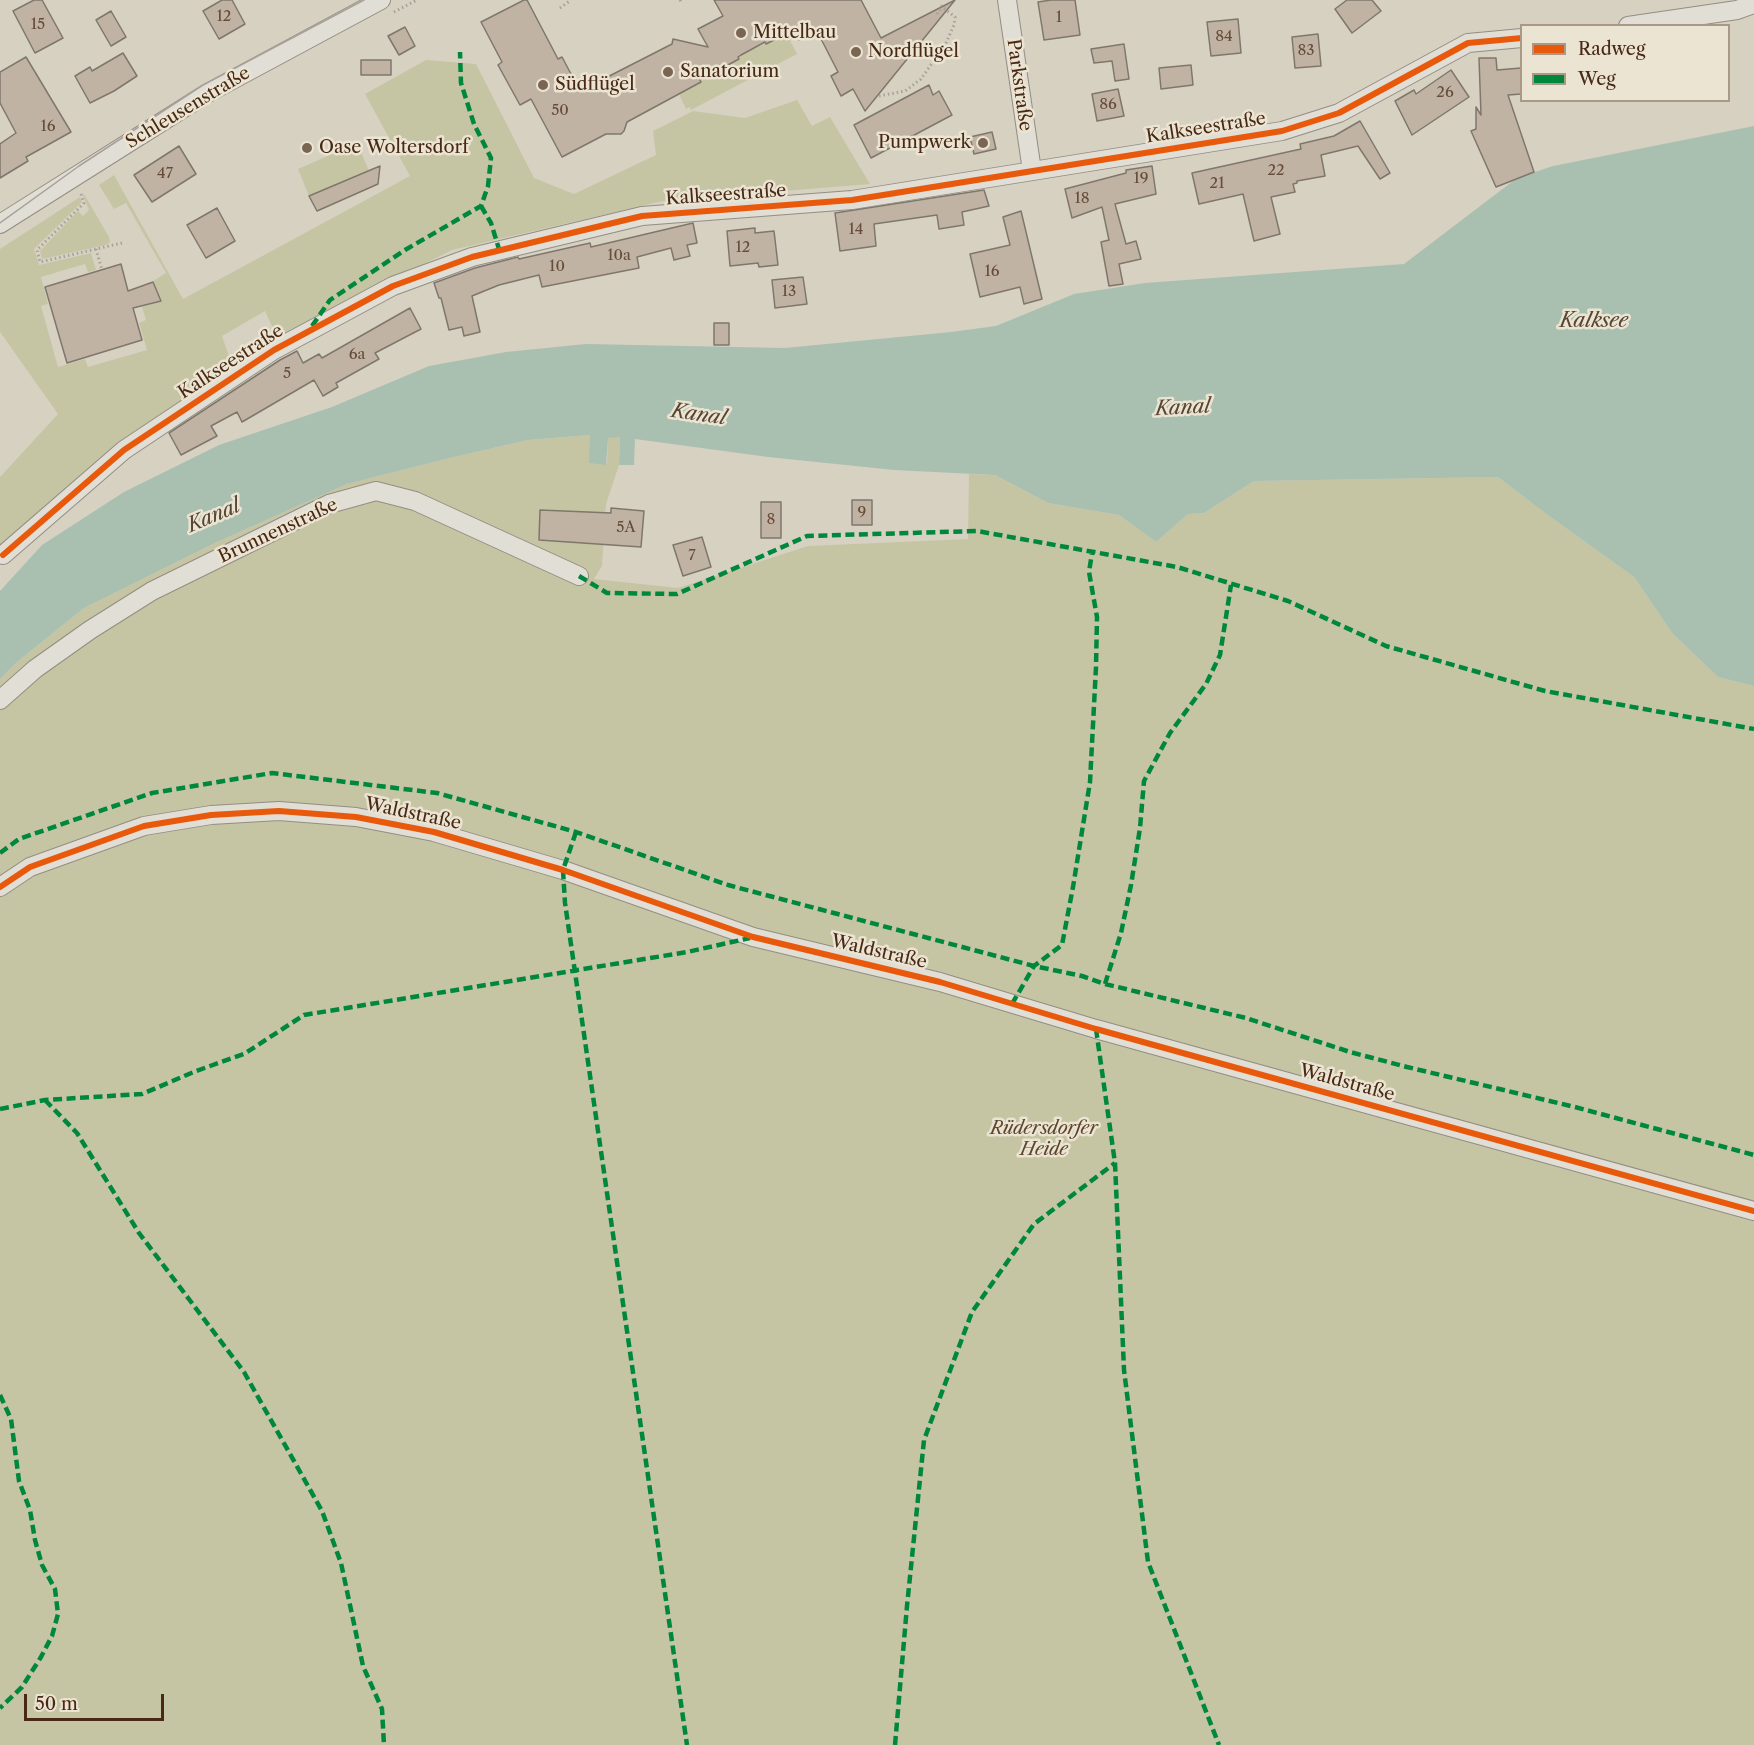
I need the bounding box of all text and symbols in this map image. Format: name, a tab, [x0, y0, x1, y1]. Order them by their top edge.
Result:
house number: 12	[217, 8, 231, 26]
house number: 1	[1056, 9, 1062, 27]
house number: 15	[31, 16, 45, 34]
place label: Mittelbau	[753, 22, 836, 44]
legend	[1520, 24, 1730, 102]
marker: Mittelbau	[734, 26, 748, 40]
house number: 84	[1215, 28, 1233, 46]
street label: Parkstraße	[1002, 38, 1036, 132]
text: Radweg	[1578, 38, 1645, 60]
place label: Nordflügel	[868, 41, 959, 63]
house number: 83	[1297, 42, 1315, 60]
marker: Nordflügel	[849, 45, 863, 59]
place label: Sanatorium	[680, 61, 779, 83]
street label: Schleusenstraße	[122, 62, 254, 154]
marker: Sanatorium	[661, 65, 675, 79]
text: Weg	[1578, 68, 1616, 90]
place label: Südflügel	[555, 74, 635, 96]
marker: Südflügel	[536, 78, 550, 92]
house number: 26	[1436, 84, 1454, 102]
house number: 86	[1099, 96, 1117, 114]
house number: 50	[551, 102, 569, 120]
street label: Kalkseestraße	[1145, 108, 1267, 148]
house number: 16	[40, 118, 56, 136]
place label: Pumpwerk	[878, 132, 971, 154]
marker: Pumpwerk	[976, 136, 990, 150]
place label: Oase Woltersdorf	[319, 137, 469, 159]
marker: Oase Woltersdorf	[300, 141, 314, 155]
house number: 22	[1267, 162, 1285, 180]
house number: 47	[157, 165, 173, 183]
house number: 19	[1133, 170, 1149, 188]
house number: 21	[1210, 175, 1224, 193]
street label: Kalkseestraße	[665, 180, 787, 210]
house number: 18	[1074, 190, 1090, 208]
house number: 14	[849, 221, 863, 239]
house number: 12	[736, 239, 750, 257]
house number: 10a	[607, 247, 631, 265]
house number: 10	[549, 258, 565, 276]
house number: 16	[984, 263, 1000, 281]
house number: 13	[782, 283, 796, 301]
water label: Kalksee	[1560, 309, 1628, 333]
street label: Kalkseestraße	[174, 320, 288, 404]
house number: 6a	[349, 346, 365, 364]
house number: 5	[283, 365, 291, 383]
water label: Kanal	[1155, 395, 1211, 421]
water label: Kanal	[670, 399, 728, 431]
water label: Kanal	[184, 494, 244, 538]
street label: Brunnenstraße	[215, 494, 341, 568]
house number: 9	[858, 504, 866, 522]
house number: 8	[767, 511, 775, 529]
house number: 5A	[616, 519, 636, 537]
house number: 7	[688, 547, 696, 565]
street label: Waldstraße	[363, 793, 463, 835]
street label: Waldstraße	[829, 931, 929, 973]
street label: Waldstraße	[1297, 1060, 1397, 1106]
park label: Rüdersdorfer Heide	[990, 1118, 1098, 1160]
scale bar	[27, 1682, 166, 1720]
text: 50 m	[35, 1693, 78, 1715]

